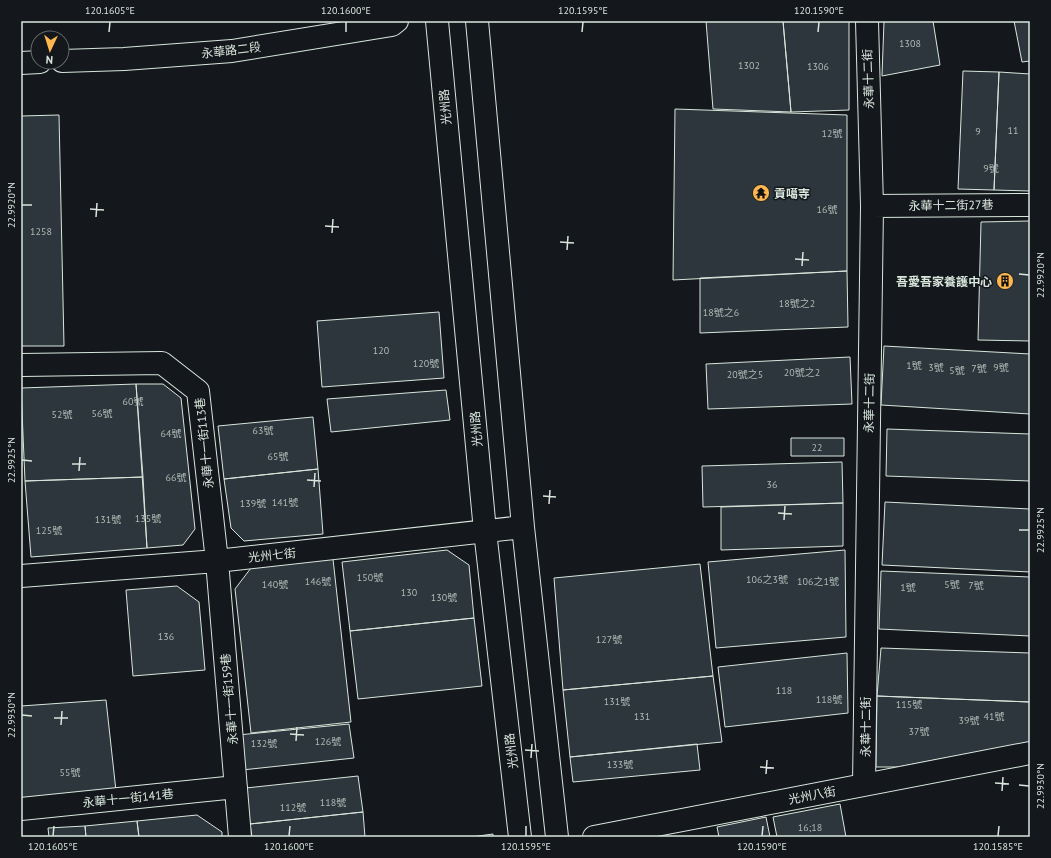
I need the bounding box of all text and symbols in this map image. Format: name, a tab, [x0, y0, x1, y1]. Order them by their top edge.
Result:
text: 120.1605°E	[85, 4, 135, 17]
text: 120.1600°E	[321, 4, 371, 17]
text: 120.1595°E	[558, 4, 608, 17]
text: 120.1590°E	[794, 4, 844, 17]
north arrow	[30, 30, 70, 70]
house number: 1308	[899, 37, 921, 50]
street label: 永華路二段	[200, 39, 262, 61]
street label: 永華十二街	[859, 49, 877, 109]
text: N	[45, 53, 53, 67]
house number: 1302	[738, 59, 760, 72]
house number: 1306	[807, 60, 829, 73]
street label: 光州路	[436, 88, 454, 126]
house number: 11	[1008, 124, 1018, 137]
house number: 9	[975, 125, 981, 138]
house number: 12號	[822, 127, 842, 140]
house number: 9號	[983, 162, 999, 175]
text: 22.9920°N	[5, 182, 18, 228]
temple icon: 貢噶寺	[751, 183, 771, 203]
place label: 貢噶寺	[774, 186, 810, 201]
street label: 永華十二街27巷	[908, 197, 994, 213]
house number: 16號	[817, 203, 837, 216]
house number: 1258	[30, 225, 52, 238]
text: 22.9920°N	[1034, 252, 1047, 298]
building icon: 吾愛吾家養護中心	[995, 271, 1015, 291]
place label: 吾愛吾家養護中心	[896, 274, 992, 289]
house number: 18號之2	[779, 297, 815, 310]
house number: 18號之6	[703, 306, 739, 319]
house number: 120	[373, 344, 390, 357]
house number: 120號	[413, 357, 439, 370]
house number: 1號	[906, 359, 922, 372]
house number: 3號	[928, 361, 944, 374]
house number: 9號	[993, 361, 1009, 374]
house number: 7號	[971, 362, 987, 375]
house number: 5號	[949, 364, 965, 377]
house number: 20號之2	[784, 366, 820, 379]
house number: 20號之5	[727, 368, 763, 381]
street label: 永華十二街	[861, 373, 877, 433]
house number: 60號	[123, 395, 143, 408]
street label: 永華十一街113巷	[192, 397, 216, 489]
house number: 56號	[92, 407, 112, 420]
house number: 52號	[52, 408, 72, 421]
street label: 光州路	[467, 410, 485, 448]
house number: 63號	[253, 424, 273, 437]
house number: 64號	[161, 427, 181, 440]
text: 22.9925°N	[5, 437, 18, 483]
house number: 22	[812, 441, 822, 454]
house number: 65號	[268, 450, 288, 463]
house number: 66號	[166, 471, 186, 484]
house number: 36	[767, 478, 777, 491]
house number: 141號	[272, 496, 298, 509]
house number: 139號	[240, 497, 266, 510]
text: 22.9925°N	[1034, 507, 1047, 553]
house number: 135號	[135, 512, 161, 525]
house number: 131號	[95, 513, 121, 526]
house number: 125號	[36, 524, 62, 537]
street label: 光州七街	[247, 545, 297, 565]
house number: 150號	[357, 571, 383, 584]
house number: 106之3號	[746, 573, 788, 586]
house number: 146號	[305, 575, 331, 588]
house number: 106之1號	[797, 575, 839, 588]
house number: 140號	[262, 578, 288, 591]
house number: 5號	[944, 578, 960, 591]
house number: 7號	[968, 579, 984, 592]
house number: 1號	[900, 581, 916, 594]
house number: 130	[401, 586, 418, 599]
house number: 130號	[431, 591, 457, 604]
house number: 136	[158, 630, 174, 643]
house number: 127號	[596, 633, 622, 646]
street label: 永華十一街159巷	[218, 653, 240, 745]
house number: 118	[776, 684, 792, 697]
text: 22.9930°N	[5, 692, 18, 738]
house number: 118號	[816, 693, 842, 706]
house number: 131號	[604, 695, 630, 708]
street label: 永華十二街	[858, 697, 873, 757]
house number: 115號	[896, 698, 922, 711]
house number: 131	[634, 710, 650, 723]
house number: 41號	[984, 710, 1004, 723]
house number: 39號	[959, 714, 979, 727]
house number: 37號	[909, 725, 929, 738]
street label: 光州路	[501, 732, 521, 770]
house number: 126號	[315, 735, 341, 748]
house number: 132號	[251, 737, 277, 750]
house number: 133號	[607, 758, 633, 771]
text: 22.9930°N	[1034, 763, 1047, 809]
house number: 55號	[60, 766, 80, 779]
street label: 光州八街	[787, 783, 837, 807]
street label: 永華十一街141巷	[82, 786, 174, 810]
house number: 118號	[320, 796, 346, 809]
house number: 112號	[280, 801, 306, 814]
house number: 16;18	[798, 821, 822, 834]
text: 120.1605°E	[28, 840, 78, 853]
text: 120.1600°E	[264, 840, 314, 853]
text: 120.1595°E	[501, 840, 551, 853]
text: 120.1590°E	[737, 840, 787, 853]
text: 120.1585°E	[973, 840, 1023, 853]

